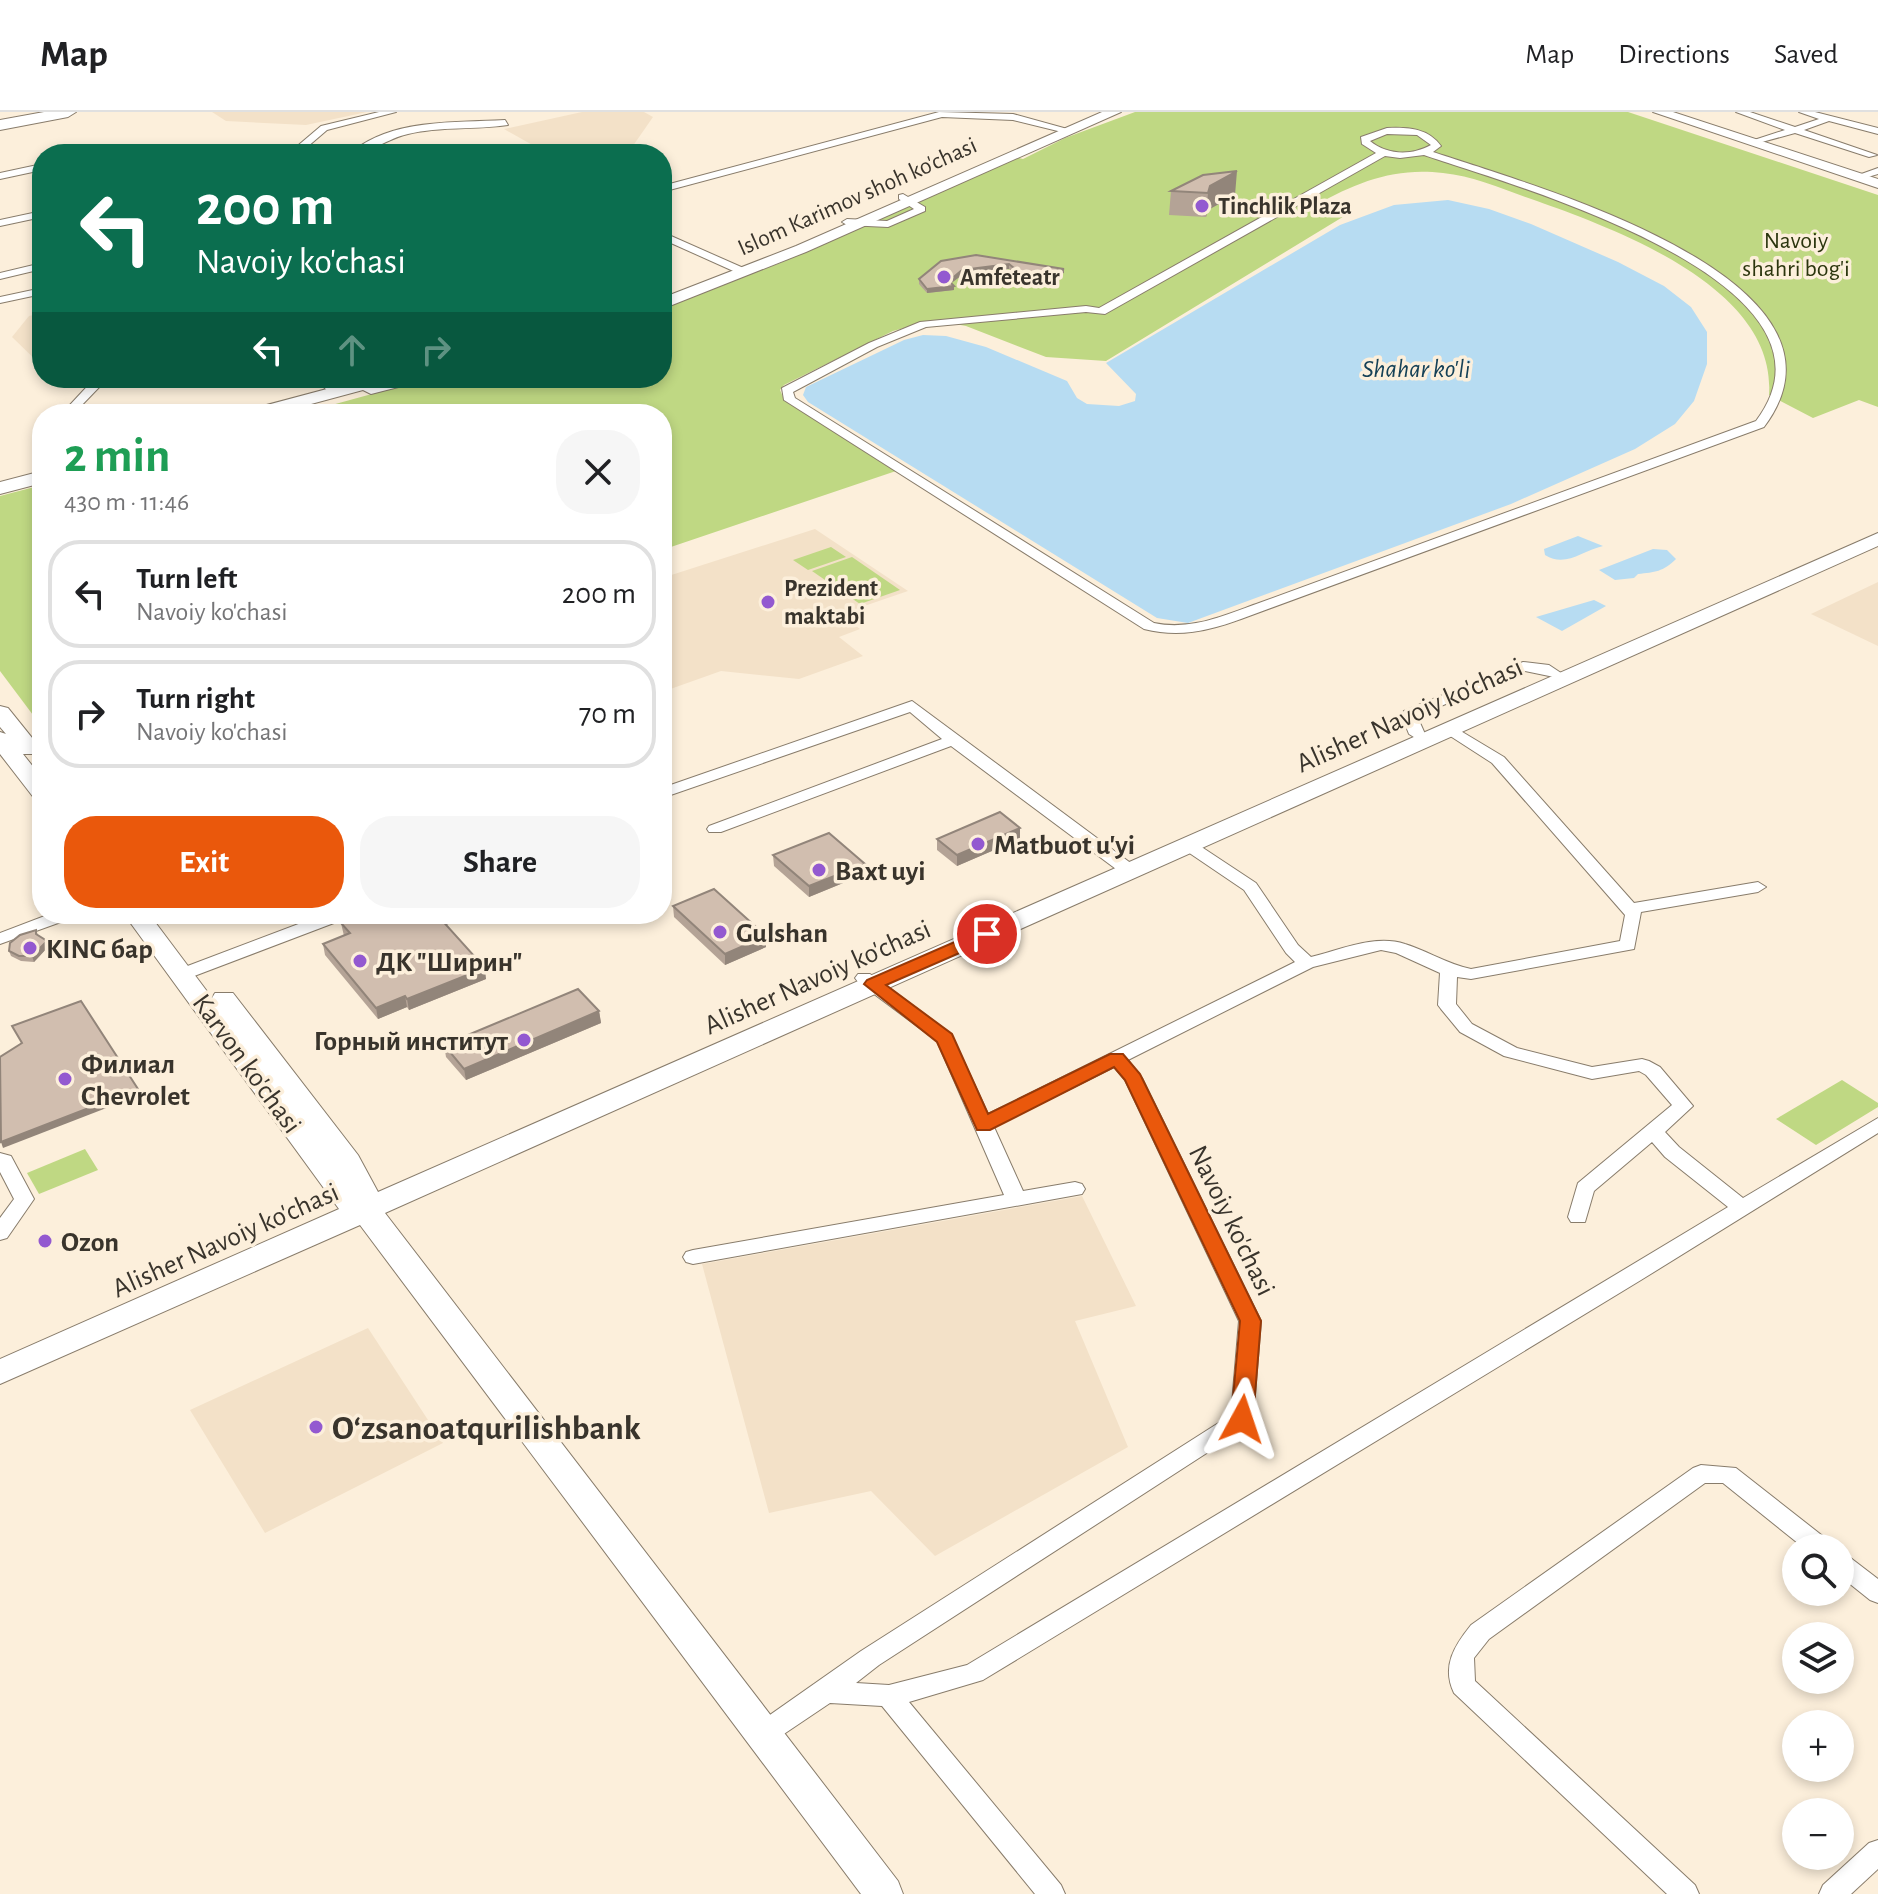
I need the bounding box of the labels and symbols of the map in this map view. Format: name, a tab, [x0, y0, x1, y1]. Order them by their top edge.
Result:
street label: Islom Karimov shoh ko'chasi	[734, 133, 980, 260]
place label: Tinchlik Plaza	[1218, 195, 1352, 219]
marker: Tinchlik Plaza	[1193, 197, 1211, 215]
park label: Navoiy shahri bog'i	[1742, 229, 1850, 281]
place label: Amfeteatr	[960, 266, 1060, 290]
marker: Amfeteatr	[935, 268, 953, 286]
water label: Shahar ko'li	[1362, 356, 1470, 382]
place label: Prezident maktabi	[784, 577, 878, 629]
marker: Prezident maktabi	[759, 593, 777, 611]
street label: Alisher Navoiy ko'chasi	[1292, 653, 1527, 778]
place label: Matbuot u'yi	[994, 832, 1135, 860]
marker: Matbuot u'yi	[969, 835, 987, 853]
place label: Baxt uyi	[835, 858, 926, 886]
marker: Baxt uyi	[810, 861, 828, 879]
pin	[953, 900, 1021, 968]
street label: Alisher Navoiy ko'chasi	[700, 915, 935, 1040]
place label: Gulshan	[736, 920, 828, 948]
marker: Gulshan	[711, 923, 729, 941]
place label: KING бар	[46, 936, 153, 964]
marker: KING бар	[21, 939, 39, 957]
place label: ДК "Ширин"	[376, 949, 522, 977]
marker: ДК "Ширин"	[351, 952, 369, 970]
street label: Karvon ko'chasi	[187, 989, 306, 1139]
place label: Горный институт	[314, 1028, 509, 1056]
marker: Горный институт	[515, 1031, 533, 1049]
place label: Филиал Chevrolet	[81, 1051, 190, 1111]
marker: Филиал Chevrolet	[56, 1070, 74, 1088]
street label: Navoiy ko'chasi	[1183, 1141, 1280, 1300]
street label: Alisher Navoiy ko'chasi	[108, 1178, 343, 1303]
place label: Ozon	[61, 1229, 119, 1257]
marker: Ozon	[36, 1232, 54, 1250]
position arrow	[1200, 1377, 1284, 1461]
place label: Oʻzsanoatqurilishbank	[332, 1412, 641, 1446]
marker: Oʻzsanoatqurilishbank	[307, 1418, 325, 1436]

